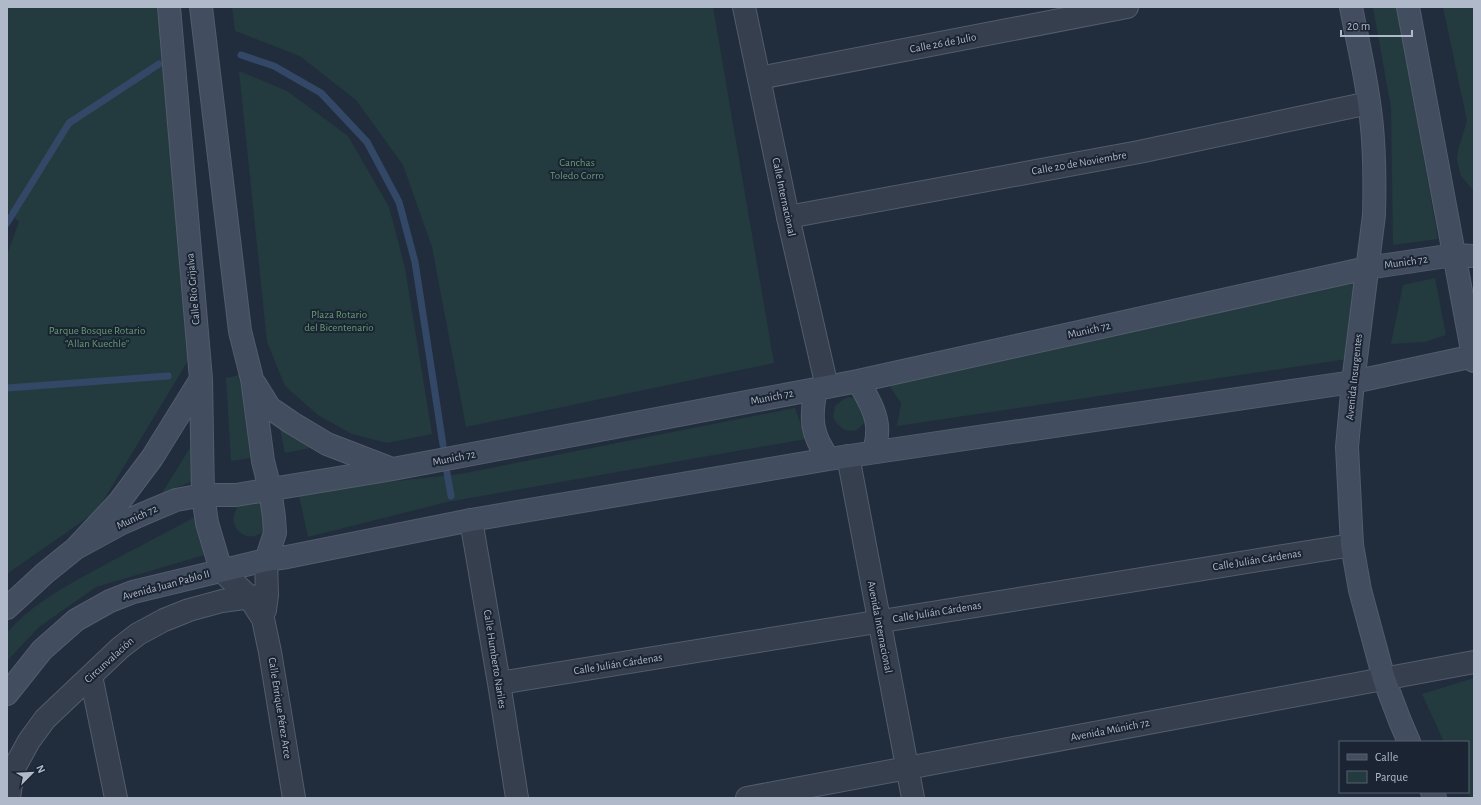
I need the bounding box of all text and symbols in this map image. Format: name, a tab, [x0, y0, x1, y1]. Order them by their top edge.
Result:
scale bar	[1341, 12, 1412, 38]
text: 20 m	[1347, 20, 1370, 32]
street label: Calle 26 de Julio	[909, 31, 977, 55]
street label: Calle 20 de Noviembre	[1031, 149, 1127, 177]
park label: Canchas Toledo Corro	[550, 157, 604, 181]
street label: Calle Internacional	[770, 157, 798, 237]
street label: Calle Río Grijalva	[184, 253, 202, 325]
street label: Munich 72	[1384, 254, 1428, 270]
park label: Plaza Rotario del Bicentenario	[304, 309, 374, 333]
street label: Munich 72	[1066, 320, 1112, 340]
park label: Parque Bosque Rotario “Allan Kuechle”	[49, 325, 145, 349]
street label: Avenida Insurgentes	[1344, 333, 1364, 421]
street label: Munich 72	[750, 387, 794, 407]
street label: Munich 72	[432, 448, 476, 468]
street label: Munich 72	[115, 503, 159, 531]
street label: Calle Julián Cárdenas	[1212, 548, 1302, 572]
street label: Avenida Juan Pablo II	[121, 568, 211, 602]
street label: Avenida Internacional	[866, 580, 894, 674]
street label: Calle Julián Cárdenas	[892, 600, 982, 624]
street label: Calle Humberto Nariles	[482, 609, 508, 709]
street label: Circunvalación	[82, 635, 136, 685]
street label: Calle Julián Cárdenas	[573, 652, 663, 676]
street label: Calle Enrique Pérez Arce	[267, 656, 293, 760]
street label: Avenida Múnich 72	[1070, 717, 1150, 743]
legend	[1339, 741, 1469, 793]
text: Calle	[1375, 751, 1398, 763]
north arrow	[12, 753, 52, 793]
text: N	[34, 763, 47, 775]
text: Parque	[1375, 771, 1408, 783]

